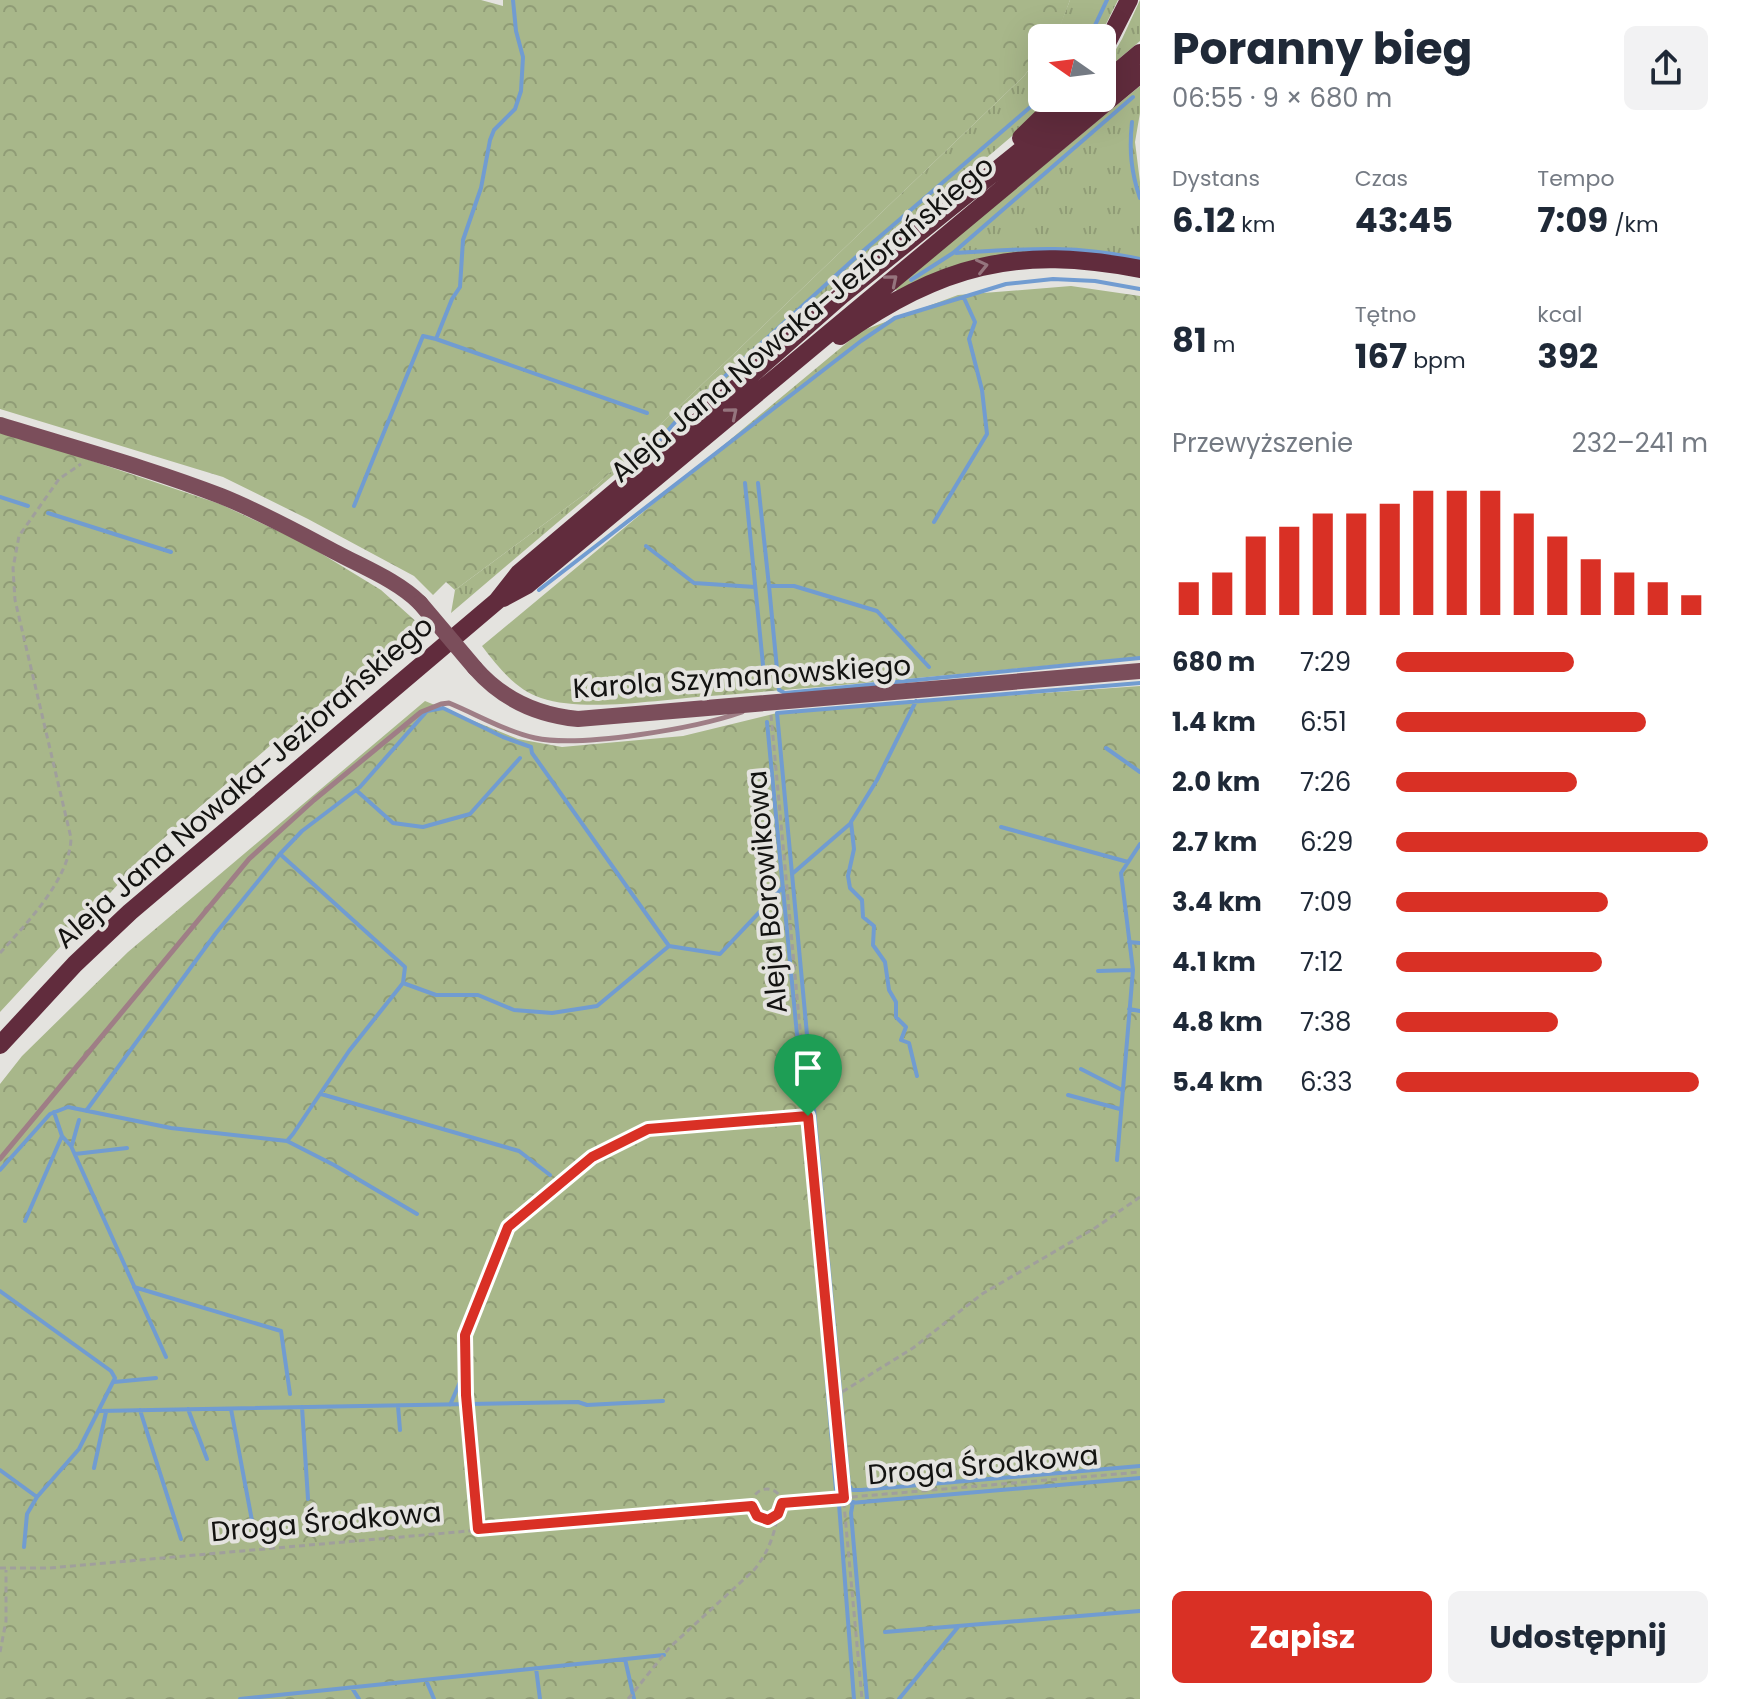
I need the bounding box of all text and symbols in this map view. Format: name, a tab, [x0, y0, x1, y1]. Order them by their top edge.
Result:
text: Poranny bieg	[1172, 18, 1472, 79]
north arrow	[1028, 24, 1116, 112]
map controls	[1028, 24, 1116, 112]
button: share	[1624, 26, 1708, 110]
text: 06:55 · 9 × 680 m	[1172, 80, 1392, 116]
street label: Aleja Jana Nowaka-Jeziorańskiego	[602, 147, 1002, 491]
text: Dystans	[1172, 163, 1260, 194]
text: Czas	[1355, 163, 1408, 194]
text: Tempo	[1537, 163, 1614, 194]
text: 6.12	[1172, 196, 1235, 244]
text: 43:45	[1355, 196, 1453, 244]
text: 7:09	[1537, 196, 1608, 244]
text: km	[1235, 209, 1275, 240]
text: /km	[1608, 209, 1659, 240]
one-way arrow	[974, 259, 988, 276]
one-way arrow	[883, 275, 897, 290]
text: Tętno	[1355, 299, 1416, 330]
text: kcal	[1537, 299, 1582, 330]
text: 81	[1172, 316, 1207, 364]
text: m	[1207, 329, 1235, 360]
text: 167	[1355, 332, 1407, 380]
text: 392	[1537, 332, 1598, 380]
text: bpm	[1407, 345, 1466, 376]
one-way arrow	[723, 408, 737, 423]
text: Przewyższenie	[1172, 425, 1353, 461]
text: 232–241 m	[1572, 425, 1708, 461]
street label: Aleja Jana Nowaka-Jeziorańskiego	[46, 607, 442, 957]
text: 680 m	[1172, 644, 1255, 680]
text: 7:29	[1300, 644, 1351, 680]
street label: Karola Szymanowskiego	[572, 646, 912, 708]
text: 1.4 km	[1172, 704, 1256, 740]
text: 6:51	[1300, 704, 1347, 740]
text: 2.0 km	[1172, 764, 1260, 800]
text: 7:26	[1300, 764, 1351, 800]
street label: Aleja Borowikowa	[737, 769, 797, 1015]
text: 2.7 km	[1172, 824, 1257, 860]
text: 6:29	[1300, 824, 1353, 860]
text: 3.4 km	[1172, 884, 1262, 920]
text: 7:09	[1300, 884, 1352, 920]
text: 4.1 km	[1172, 944, 1256, 980]
text: 7:12	[1300, 944, 1343, 980]
text: 4.8 km	[1172, 1004, 1263, 1040]
text: 7:38	[1300, 1004, 1351, 1040]
pin	[774, 1034, 842, 1116]
icon: arrive	[786, 1046, 830, 1090]
text: 5.4 km	[1172, 1064, 1263, 1100]
text: 6:33	[1300, 1064, 1353, 1100]
street label: Droga Środkowa	[866, 1435, 1100, 1495]
street label: Droga Środkowa	[209, 1492, 443, 1552]
button: Zapisz	[1172, 1591, 1432, 1683]
button: Udostępnij	[1448, 1591, 1708, 1683]

